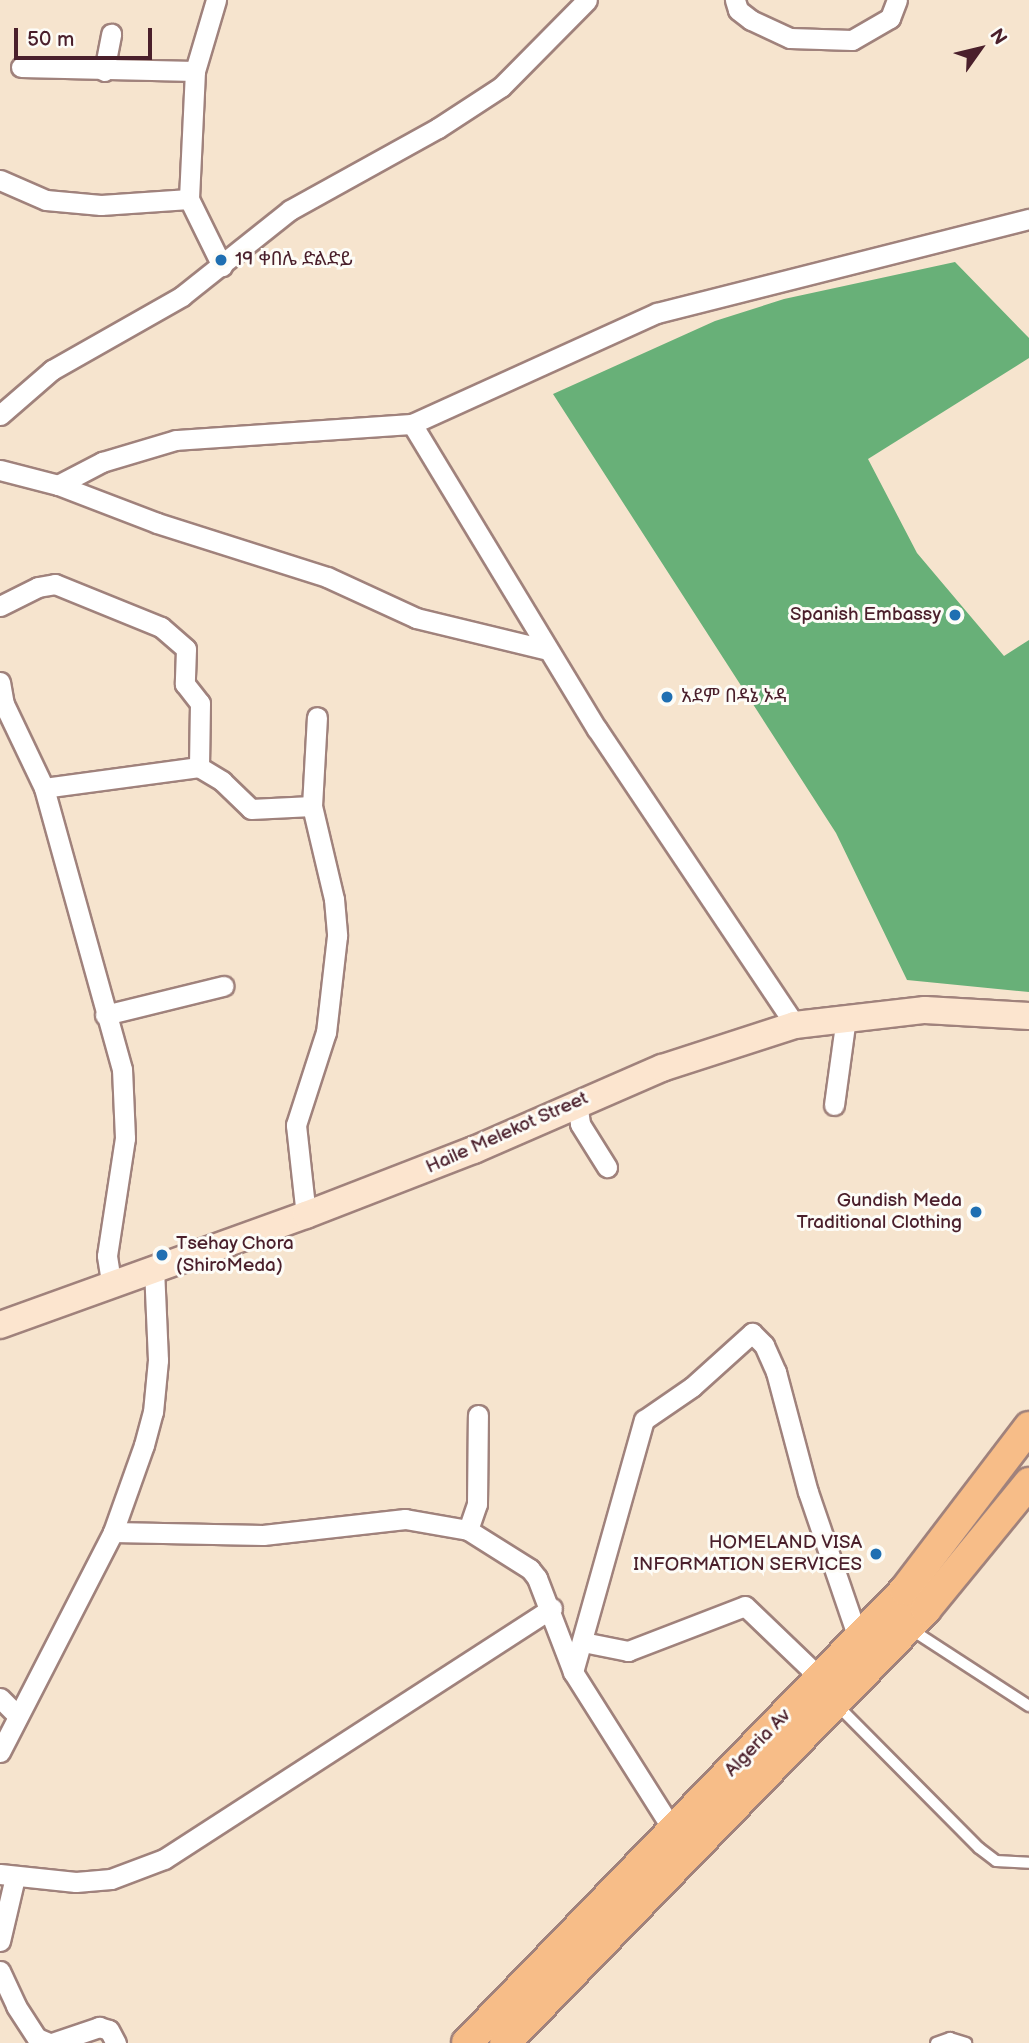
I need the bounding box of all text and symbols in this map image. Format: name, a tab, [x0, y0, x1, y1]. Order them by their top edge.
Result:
scale bar	[18, 14, 156, 58]
north arrow	[945, 14, 1015, 84]
text: N	[984, 25, 1011, 49]
text: 50 m	[27, 27, 74, 52]
place label: 19 ቀበሌ ድልድይ	[235, 249, 353, 271]
marker: 19 ቀበሌ ድልድይ	[213, 252, 229, 268]
place label: Spanish Embassy	[790, 604, 941, 626]
marker: Spanish Embassy	[947, 607, 963, 623]
place label: አደም በዳኔ ኦዳ	[681, 686, 787, 708]
marker: አደም በዳኔ ኦዳ	[659, 689, 675, 705]
street label: Haile Melekot Street	[422, 1087, 592, 1179]
place label: Gundish Meda Traditional Clothing	[796, 1190, 962, 1234]
marker: Gundish Meda Traditional Clothing	[968, 1204, 984, 1220]
place label: Tsehay Chora (ShiroMeda)	[176, 1233, 295, 1277]
marker: Tsehay Chora (ShiroMeda)	[154, 1247, 170, 1263]
place label: HOMELAND VISA INFORMATION SERVICES	[633, 1532, 862, 1576]
marker: HOMELAND VISA INFORMATION SERVICES	[868, 1546, 884, 1562]
street label: Algeria Av	[720, 1704, 796, 1782]

